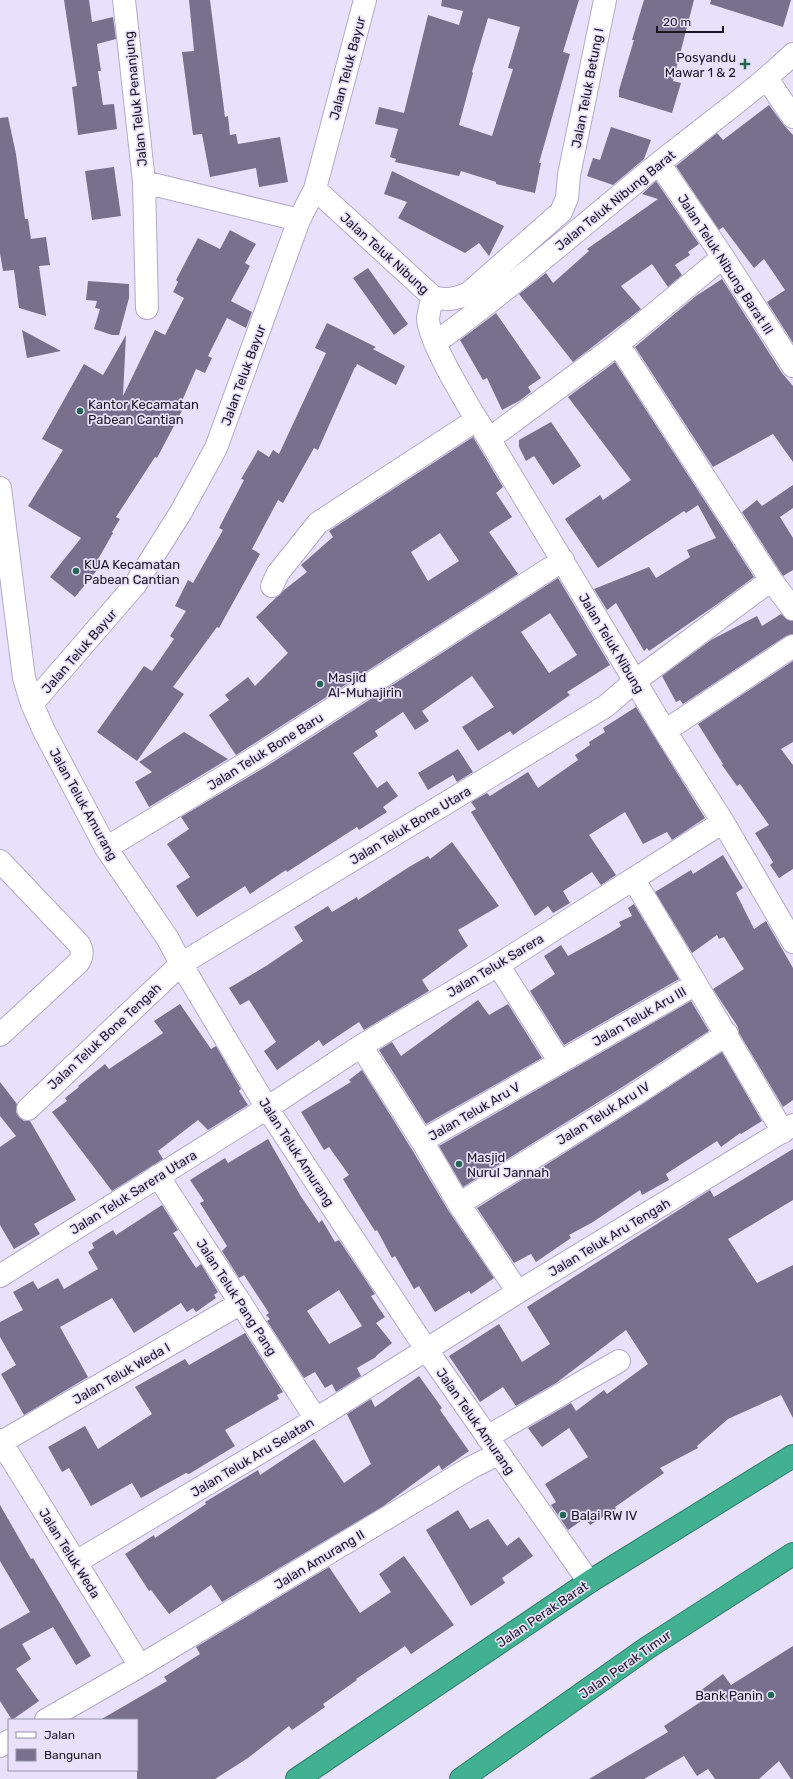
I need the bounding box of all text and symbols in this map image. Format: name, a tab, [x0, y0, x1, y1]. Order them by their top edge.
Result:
scale bar	[657, 8, 723, 34]
street label: Jalan Teluk Bayur	[326, 15, 369, 121]
text: 20 m	[663, 15, 691, 29]
street label: Jalan Teluk Betung I	[568, 27, 607, 150]
street label: Jalan Teluk Penanjung	[121, 30, 151, 167]
place label: Posyandu Mawar 1 & 2	[665, 50, 736, 80]
marker: Posyandu Mawar 1 & 2	[739, 58, 751, 70]
street label: Jalan Teluk Nibung Barat	[552, 147, 679, 254]
street label: Jalan Teluk Nibung Barat III	[674, 191, 777, 338]
street label: Jalan Teluk Nibung	[337, 210, 432, 298]
street label: Jalan Teluk Bayur	[218, 323, 269, 428]
place label: Kantor Kecamatan Pabean Cantian	[88, 397, 199, 427]
marker: Kantor Kecamatan Pabean Cantian	[75, 406, 85, 416]
place label: KUA Kecamatan Pabean Cantian	[84, 557, 180, 587]
marker: KUA Kecamatan Pabean Cantian	[71, 566, 81, 576]
street label: Jalan Teluk Nibung	[575, 590, 647, 697]
street label: Jalan Teluk Bayur	[39, 606, 120, 696]
place label: Masjid Al-Muhajirin	[328, 670, 402, 700]
marker: Masjid Al-Muhajirin	[315, 679, 325, 689]
street label: Jalan Teluk Bone Baru	[205, 710, 326, 793]
street label: Jalan Teluk Amurang	[46, 745, 121, 864]
street label: Jalan Teluk Bone Utara	[347, 783, 474, 868]
street label: Jalan Teluk Sarera	[444, 931, 546, 1000]
street label: Jalan Teluk Bone Tengah	[45, 980, 165, 1093]
street label: Jalan Teluk Aru III	[590, 984, 689, 1049]
street label: Jalan Teluk Aru IV	[554, 1078, 653, 1148]
street label: Jalan Teluk Aru V	[426, 1079, 523, 1144]
street label: Jalan Teluk Amurang	[255, 1095, 337, 1210]
street label: Jalan Teluk Sarera Utara	[67, 1147, 199, 1238]
place label: Masjid Nurul Jannah	[467, 1150, 549, 1180]
marker: Masjid Nurul Jannah	[454, 1159, 464, 1169]
street label: Jalan Teluk Aru Tengah	[546, 1195, 673, 1281]
street label: Jalan Teluk Pang Pang	[192, 1236, 280, 1359]
street label: Jalan Teluk Weda I	[70, 1340, 172, 1407]
street label: Jalan Teluk Amurang	[432, 1365, 518, 1478]
street label: Jalan Teluk Aru Selatan	[188, 1415, 316, 1500]
street label: Jalan Teluk Weda	[36, 1506, 103, 1601]
place label: Balai RW IV	[571, 1508, 638, 1523]
marker: Balai RW IV	[558, 1510, 568, 1520]
street label: Jalan Amurang II	[271, 1527, 368, 1593]
street label: Jalan Perak Barat	[494, 1578, 591, 1651]
street label: Jalan Perak Timur	[576, 1627, 674, 1702]
place label: Bank Panin	[695, 1688, 763, 1703]
marker: Bank Panin	[766, 1690, 776, 1700]
legend	[8, 1719, 138, 1771]
text: Jalan	[44, 1728, 75, 1742]
text: Bangunan	[44, 1748, 101, 1762]

